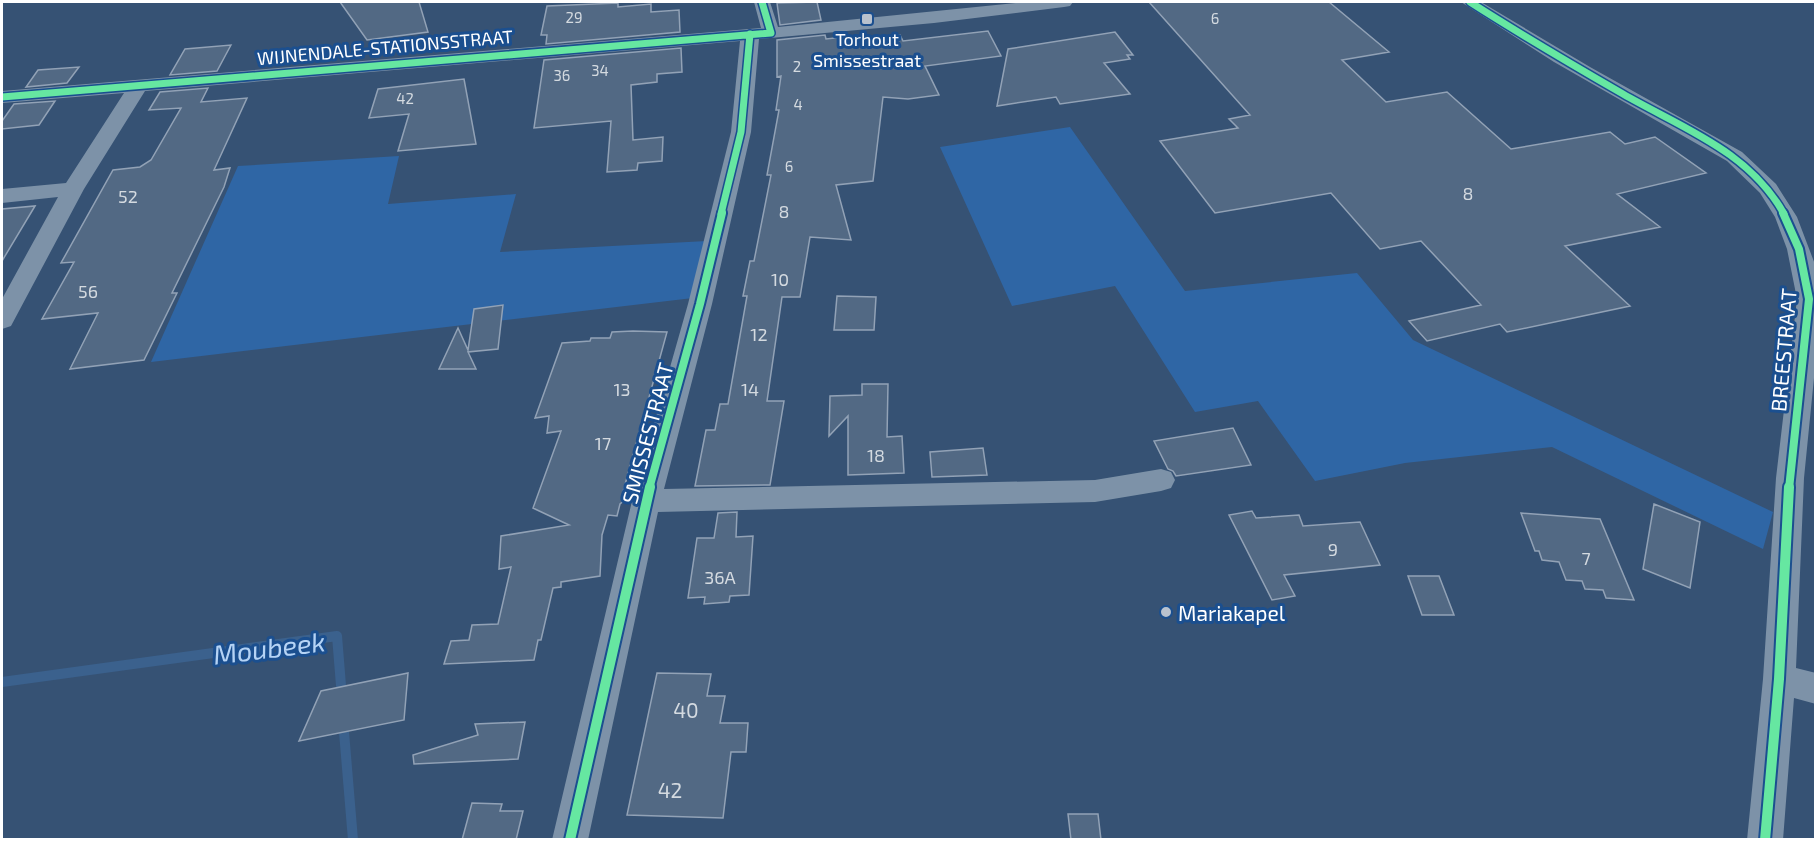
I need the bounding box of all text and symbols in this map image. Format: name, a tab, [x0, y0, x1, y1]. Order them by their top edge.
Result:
house number: 29	[565, 8, 583, 26]
house number: 6	[1211, 9, 1219, 27]
marker: Torhout Smissestraat	[860, 12, 874, 26]
street label: WIJNENDALE-STATIONSSTRAAT	[256, 25, 514, 69]
place label: Torhout Smissestraat	[813, 28, 921, 71]
house number: 2	[793, 57, 801, 75]
house number: 34	[591, 61, 609, 79]
house number: 36	[554, 66, 570, 84]
house number: 42	[396, 89, 414, 107]
house number: 4	[793, 95, 803, 113]
house number: 6	[785, 157, 793, 175]
house number: 8	[1463, 182, 1473, 204]
house number: 52	[118, 185, 138, 207]
house number: 8	[779, 200, 789, 222]
house number: 10	[771, 268, 789, 290]
house number: 56	[78, 280, 98, 302]
street label: BREESTRAAT	[1765, 287, 1801, 413]
house number: 12	[750, 323, 768, 345]
street label: SMISSESTRAAT	[616, 360, 678, 506]
house number: 13	[613, 378, 631, 400]
house number: 14	[741, 378, 759, 400]
house number: 17	[595, 432, 611, 454]
house number: 18	[867, 444, 885, 466]
house number: 9	[1328, 538, 1338, 560]
house number: 7	[1581, 547, 1591, 569]
house number: 36A	[704, 566, 737, 588]
place label: Mariakapel	[1178, 600, 1286, 625]
marker: Mariakapel	[1159, 605, 1173, 619]
water label: Moubeek	[211, 624, 327, 670]
house number: 40	[673, 697, 699, 722]
house number: 42	[658, 777, 682, 802]

